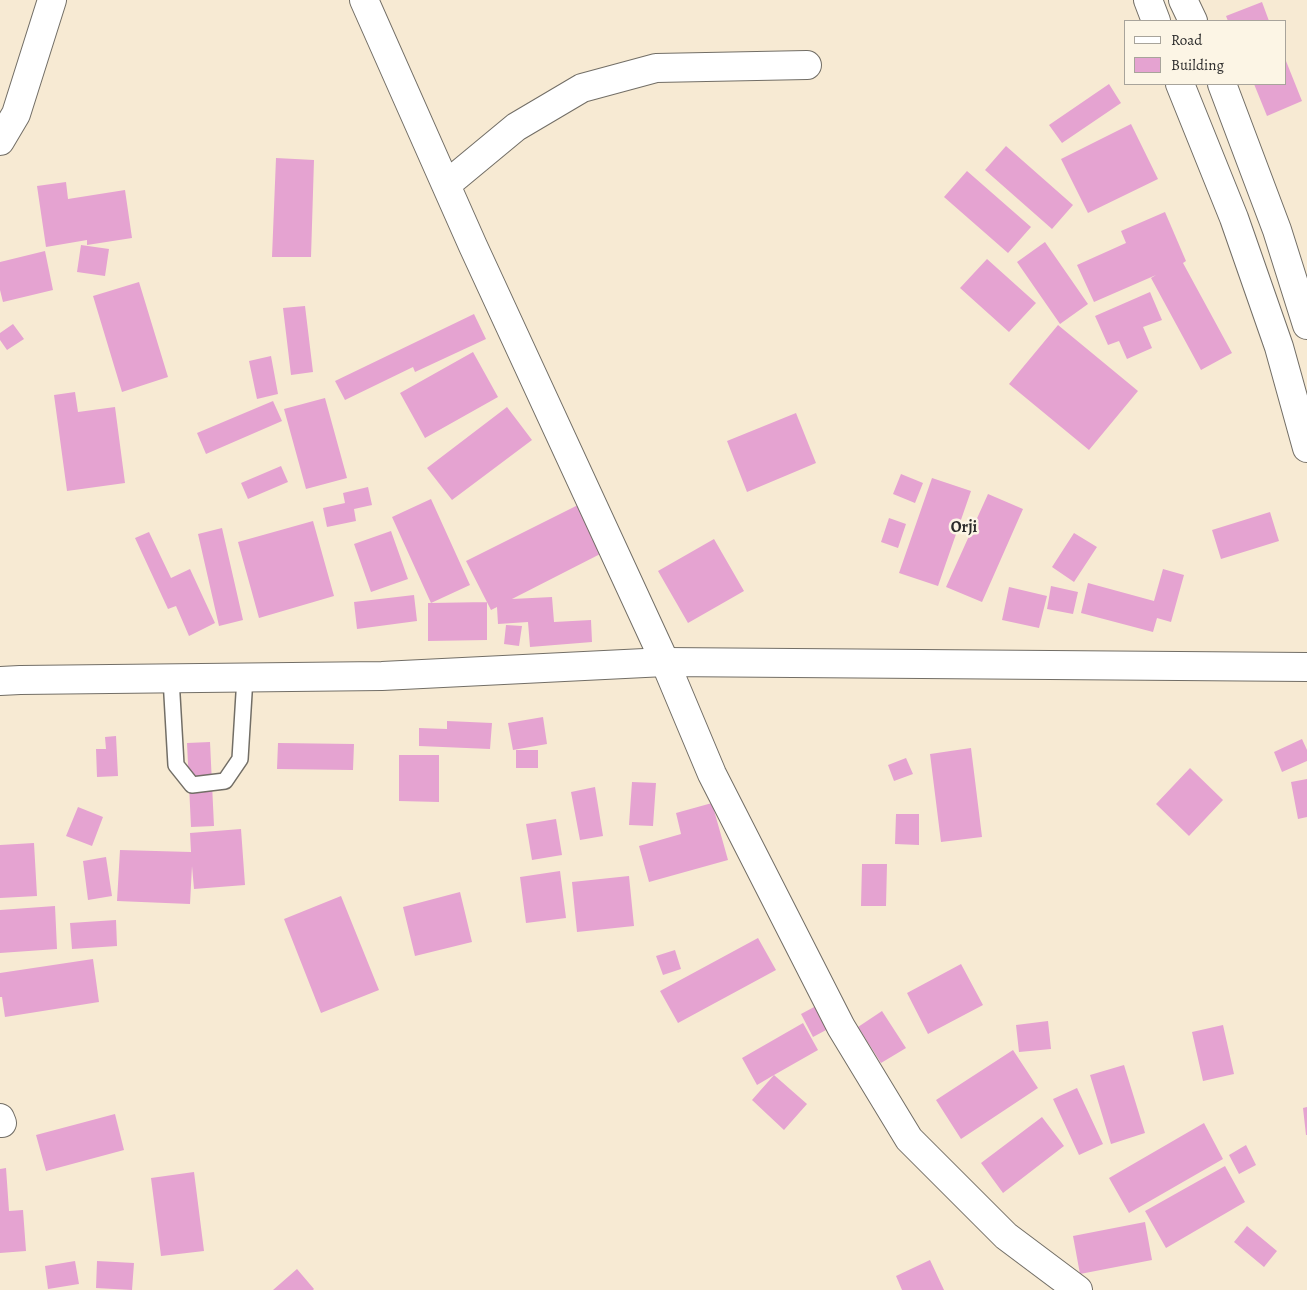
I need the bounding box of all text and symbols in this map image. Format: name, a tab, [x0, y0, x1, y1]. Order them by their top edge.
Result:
legend	[1124, 20, 1287, 85]
text: Road	[1171, 30, 1202, 50]
text: Building	[1171, 55, 1224, 75]
district label: Orji	[951, 518, 977, 538]

